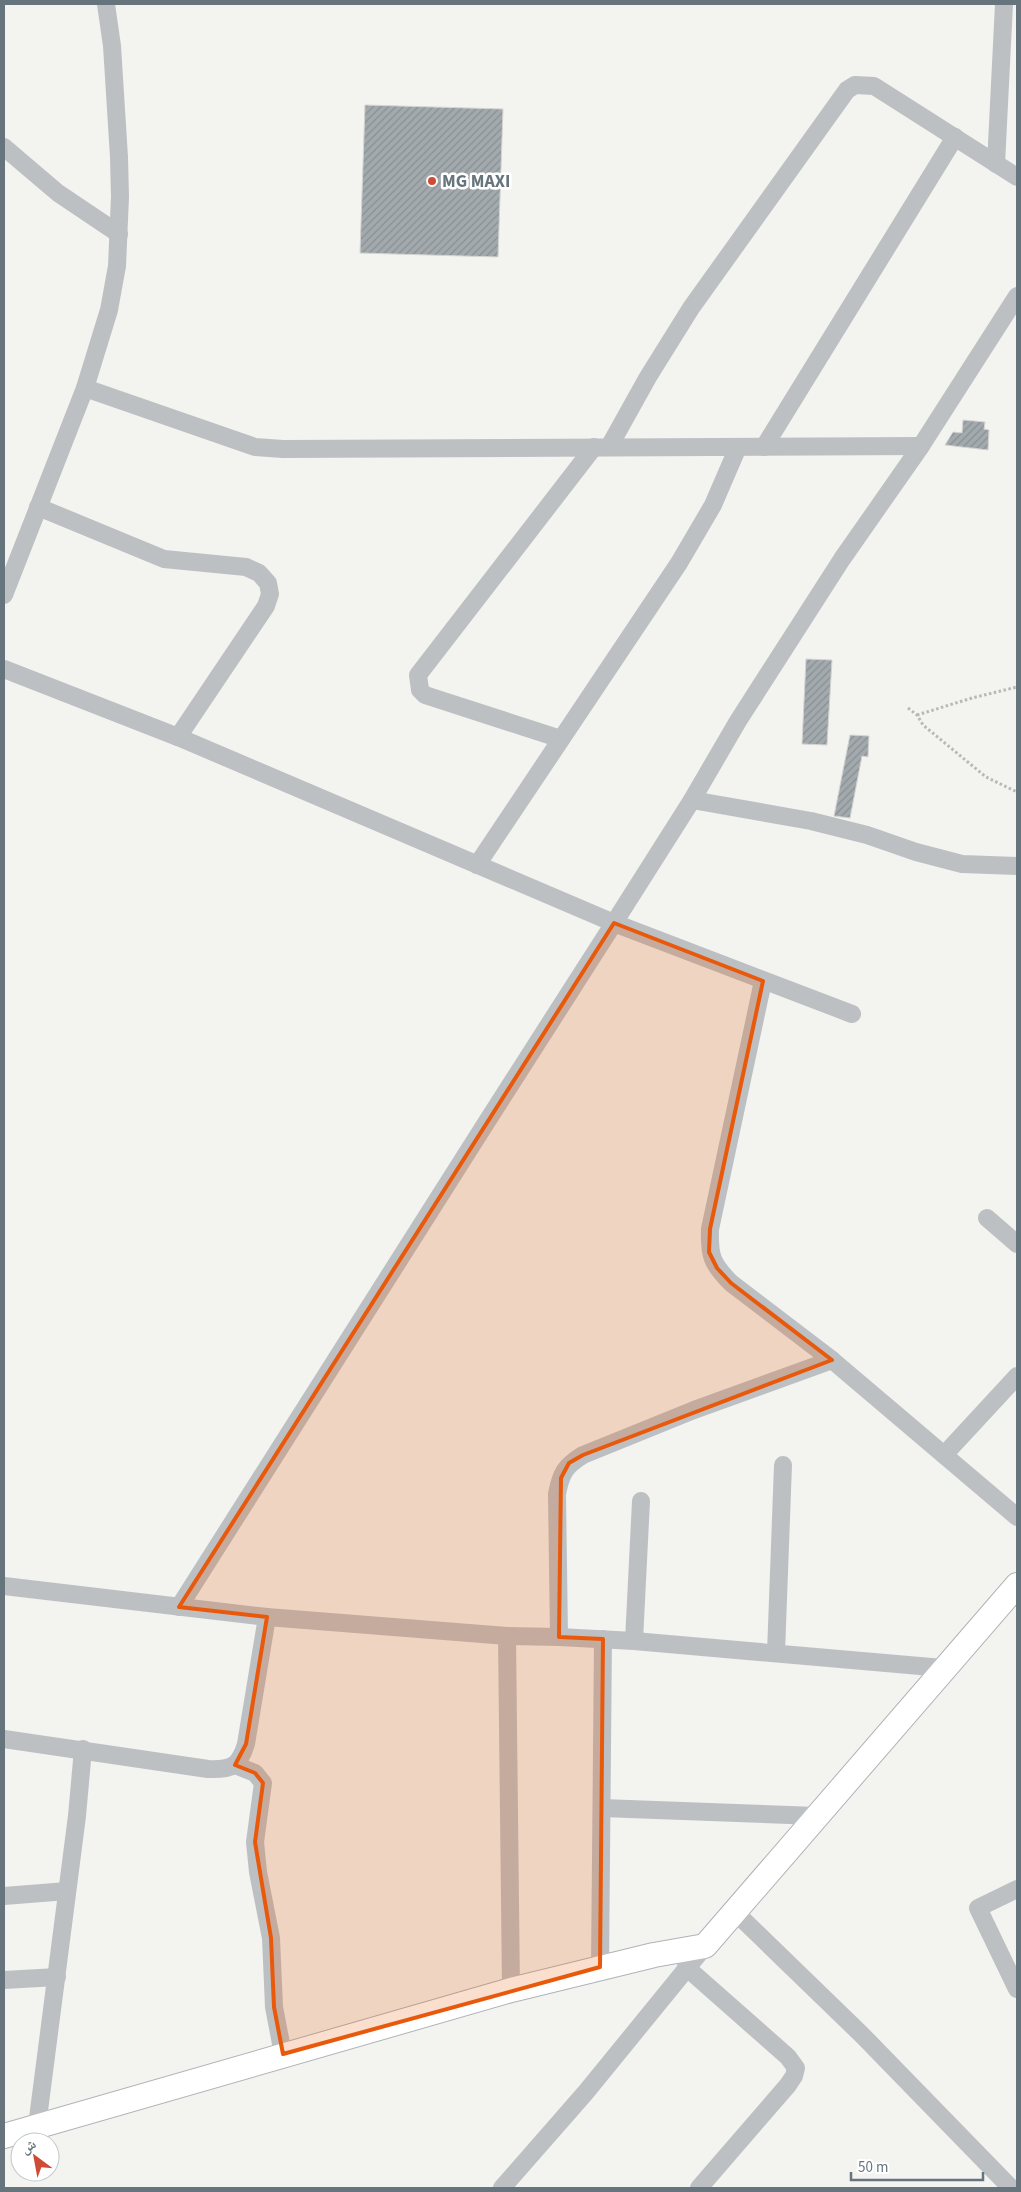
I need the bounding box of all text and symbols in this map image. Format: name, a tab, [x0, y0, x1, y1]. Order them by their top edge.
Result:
place label: MG MAXI	[442, 169, 510, 194]
marker: MG MAXI	[426, 175, 438, 187]
north arrow	[10, 2132, 60, 2182]
text: ش	[17, 2134, 40, 2159]
scale bar	[851, 2150, 984, 2182]
text: 50 m	[858, 2157, 888, 2178]

